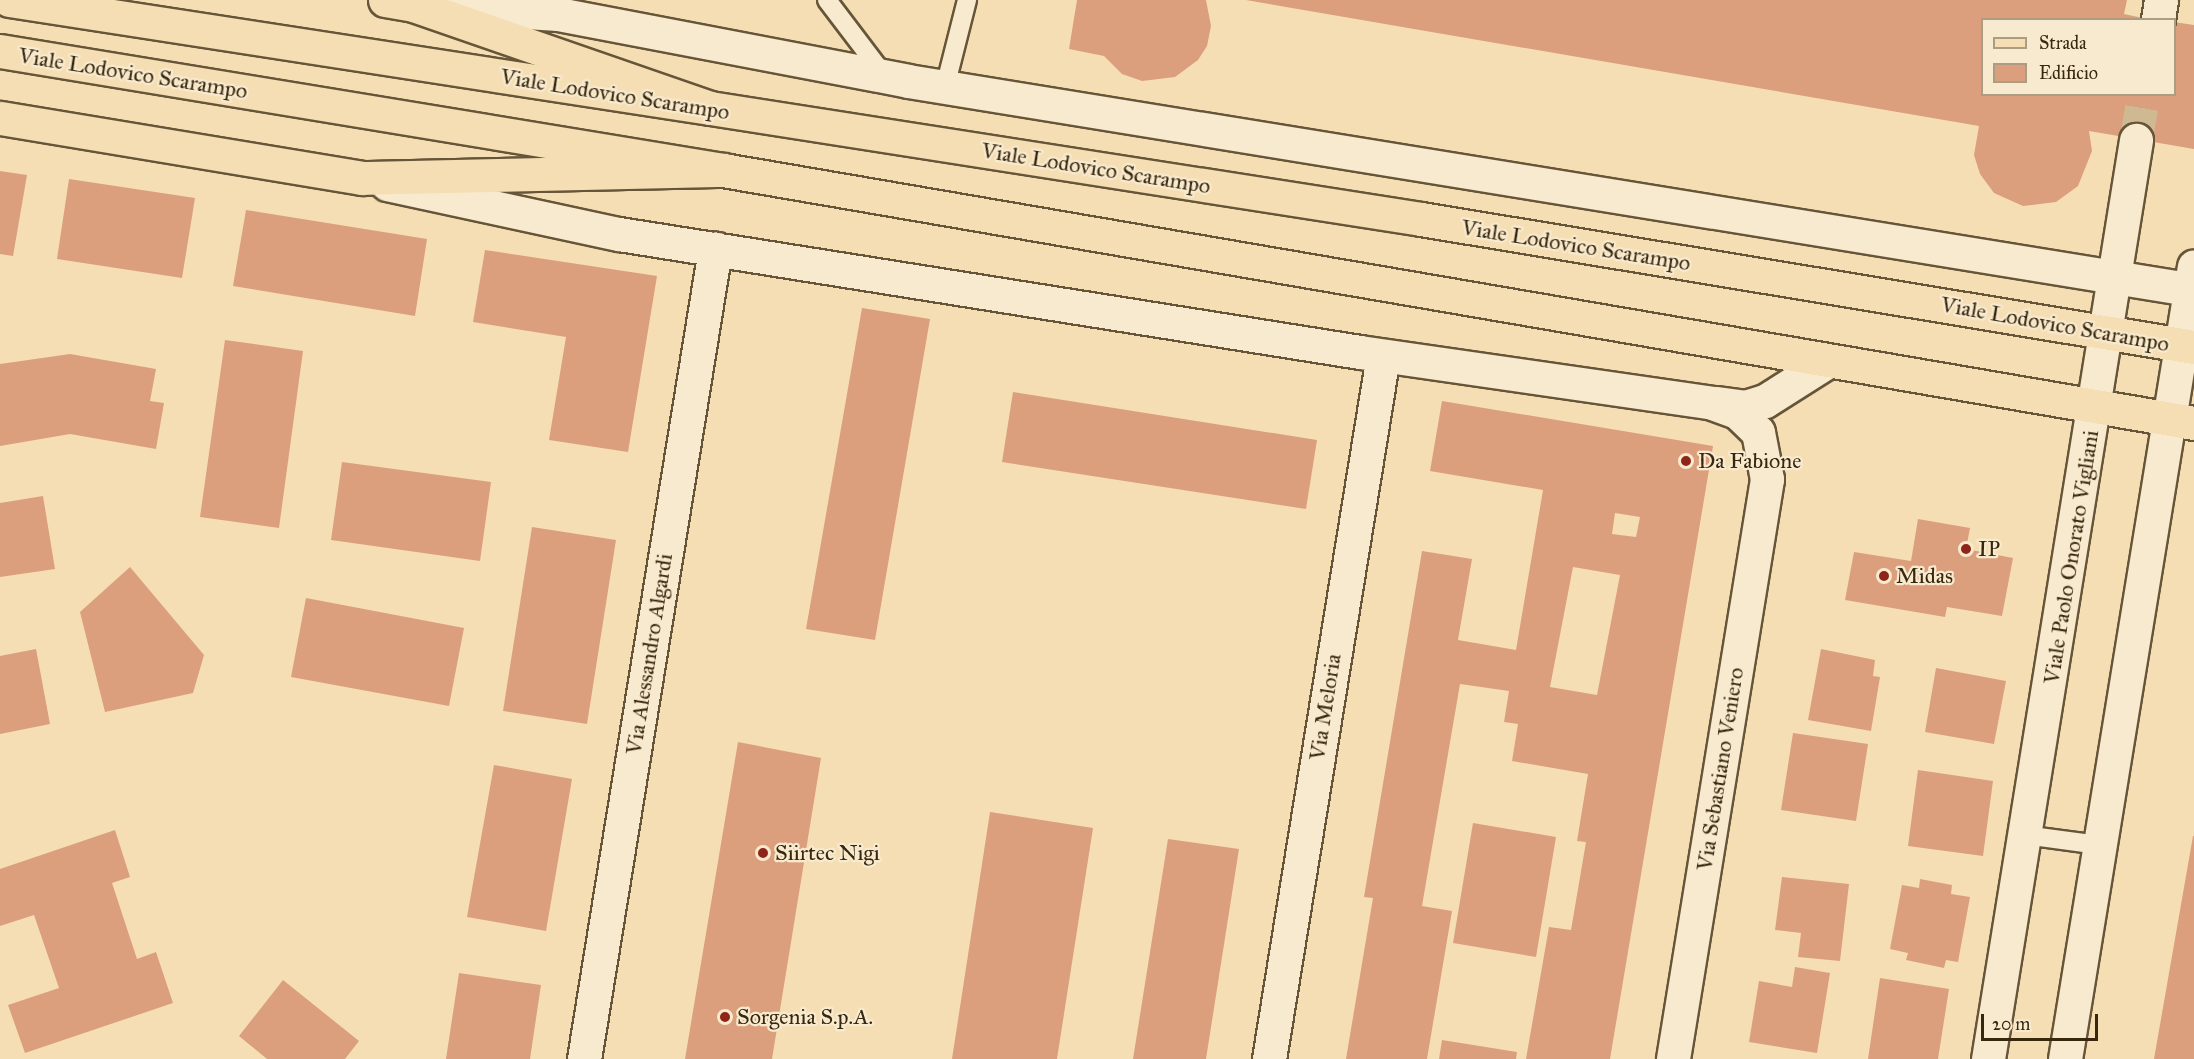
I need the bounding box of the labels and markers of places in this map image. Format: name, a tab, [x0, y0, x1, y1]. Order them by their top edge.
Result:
place label: Da Fabione	[1698, 448, 1801, 474]
marker: Da Fabione	[1679, 454, 1693, 468]
place label: IP	[1978, 536, 2000, 562]
marker: IP	[1959, 542, 1973, 556]
place label: Midas	[1896, 563, 1953, 589]
marker: Midas	[1877, 569, 1891, 583]
place label: Siirtec Nigi	[775, 840, 880, 866]
marker: Siirtec Nigi	[756, 846, 770, 860]
place label: Sorgenia S.p.A.	[737, 1004, 873, 1030]
marker: Sorgenia S.p.A.	[718, 1010, 732, 1024]

